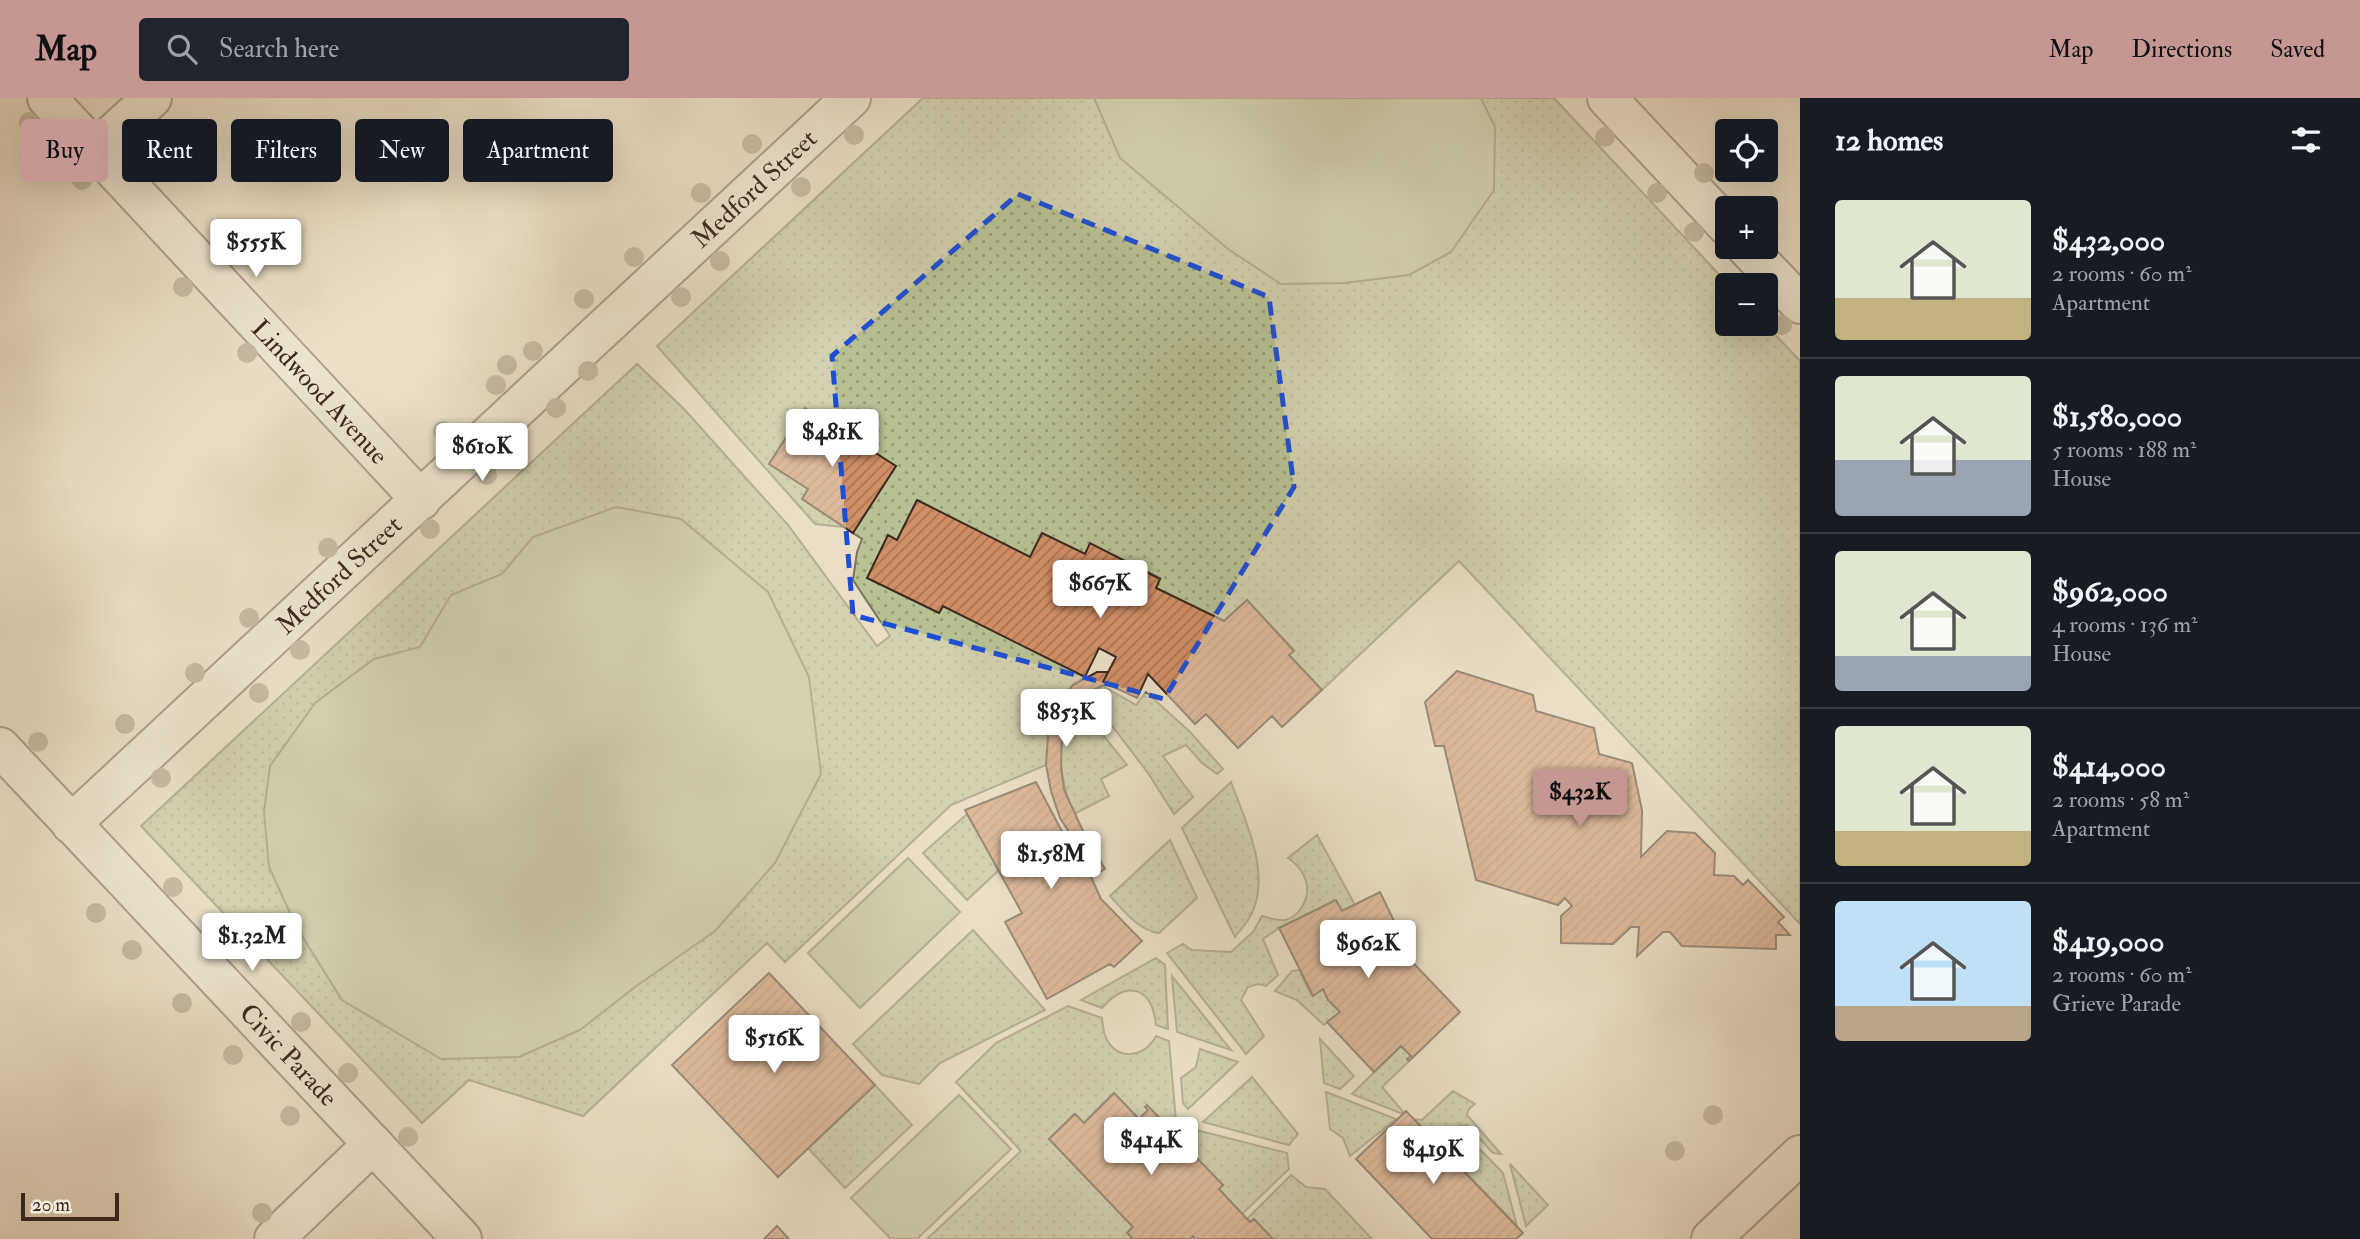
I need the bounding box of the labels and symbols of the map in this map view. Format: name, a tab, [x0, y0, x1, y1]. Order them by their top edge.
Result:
street label: Medford Street	[685, 123, 824, 255]
pin: $555K	[207, 220, 305, 279]
street label: Lindwood Avenue	[244, 313, 395, 471]
pin: $481K	[783, 410, 881, 469]
pin: $610K	[433, 424, 531, 483]
street label: Medford Street	[270, 509, 409, 642]
pin: $667K	[1051, 560, 1149, 620]
pin: $853K	[1017, 690, 1115, 749]
pin: $432K	[1531, 770, 1629, 829]
pin: $1.58M	[994, 832, 1108, 891]
pin: $1.32M	[195, 914, 309, 973]
pin: $962K	[1319, 920, 1417, 980]
street label: Civic Parade	[232, 997, 344, 1113]
pin: $516K	[725, 1016, 823, 1075]
pin: $414K	[1102, 1118, 1200, 1177]
pin: $419K	[1384, 1126, 1482, 1186]
scale bar	[21, 1190, 119, 1222]

